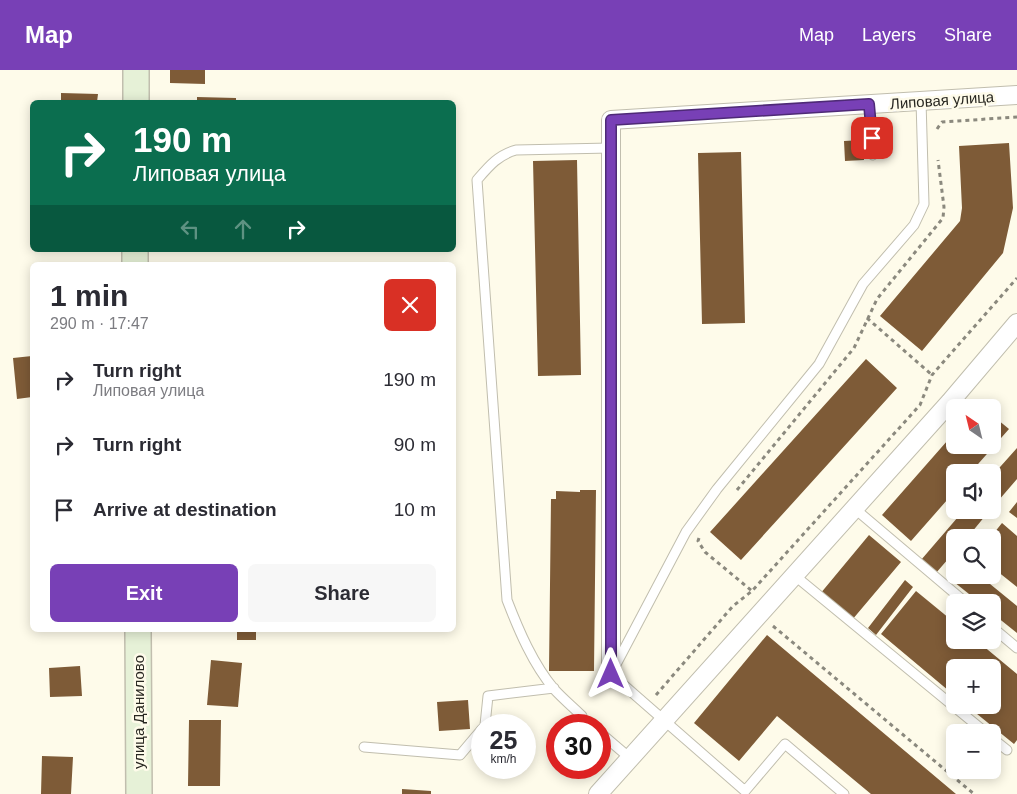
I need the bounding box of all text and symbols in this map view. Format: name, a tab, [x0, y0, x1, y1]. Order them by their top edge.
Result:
text: Map	[25, 21, 73, 48]
text: Map	[799, 25, 834, 45]
text: Layers	[862, 25, 916, 45]
text: Share	[944, 25, 992, 45]
street label: Липовая улица	[889, 88, 995, 112]
pin	[851, 117, 893, 159]
icon: right	[50, 120, 115, 185]
text: 190 m	[133, 120, 232, 159]
icon: arrive	[858, 124, 886, 152]
text: Липовая улица	[133, 161, 286, 186]
icon: left	[176, 215, 204, 243]
icon: ahead	[229, 215, 257, 243]
icon: right	[282, 215, 310, 243]
text: 1 min	[50, 279, 128, 312]
button: close	[384, 279, 436, 331]
text: 290 m · 17:47	[50, 315, 149, 332]
text: Turn right	[93, 360, 181, 381]
icon: right	[50, 366, 78, 394]
text: 190 m	[383, 369, 436, 390]
text: Липовая улица	[93, 382, 204, 399]
north arrow	[946, 399, 1001, 454]
map controls	[946, 399, 1001, 779]
icon: right	[50, 431, 78, 459]
text: Turn right	[93, 434, 181, 455]
text: 90 m	[394, 434, 436, 455]
button: sound	[946, 464, 1001, 519]
icon: arrive	[50, 496, 78, 524]
text: Arrive at destination	[93, 499, 277, 520]
text: 10 m	[394, 499, 436, 520]
button: search	[946, 529, 1001, 584]
button: Exit	[50, 564, 238, 622]
button: Share	[248, 564, 436, 622]
button: layers	[946, 594, 1001, 649]
position arrow	[584, 647, 636, 699]
street label: улица Данилово	[130, 655, 147, 769]
button: +	[946, 659, 1001, 714]
speed limit sign: 30	[546, 714, 611, 779]
button: −	[946, 724, 1001, 779]
text: 25	[490, 726, 517, 754]
text: km/h	[490, 752, 517, 766]

